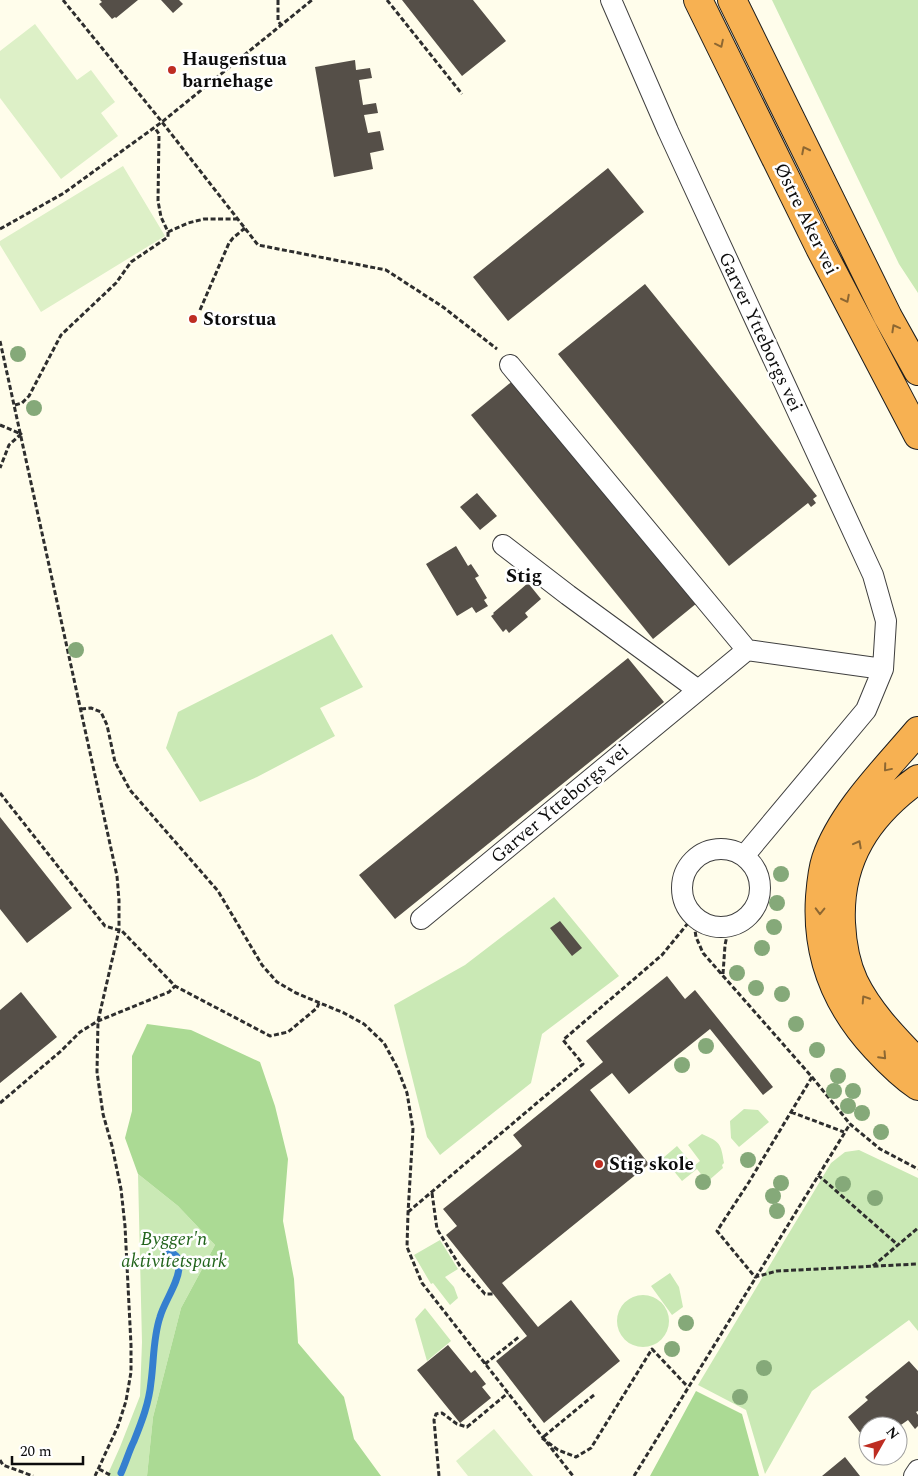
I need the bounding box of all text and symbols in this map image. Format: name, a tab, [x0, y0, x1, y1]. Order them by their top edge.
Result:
one-way arrow	[713, 39, 724, 48]
place label: Haugenstua barnehage	[182, 45, 287, 96]
marker: Haugenstua barnehage	[166, 64, 178, 76]
one-way arrow	[801, 147, 811, 156]
street label: Østre Aker vei	[766, 158, 846, 280]
street label: Garver Ytteborgs vei	[710, 247, 810, 417]
one-way arrow	[840, 294, 850, 303]
place label: Storstua	[203, 305, 276, 334]
marker: Storstua	[187, 313, 199, 325]
one-way arrow	[891, 325, 901, 334]
district label: Stig	[506, 561, 542, 591]
street label: Garver Ytteborgs vei	[484, 737, 636, 871]
one-way arrow	[884, 762, 893, 771]
one-way arrow	[851, 841, 861, 850]
one-way arrow	[814, 907, 825, 915]
one-way arrow	[861, 995, 871, 1004]
one-way arrow	[877, 1050, 886, 1059]
place label: Stig skole	[609, 1150, 694, 1179]
marker: Stig skole	[593, 1158, 605, 1170]
park label: Bygger'n aktivitetspark	[121, 1225, 227, 1276]
north arrow	[858, 1416, 908, 1466]
text: N	[881, 1422, 904, 1444]
scale bar	[12, 1434, 84, 1466]
text: 20 m	[20, 1440, 52, 1463]

